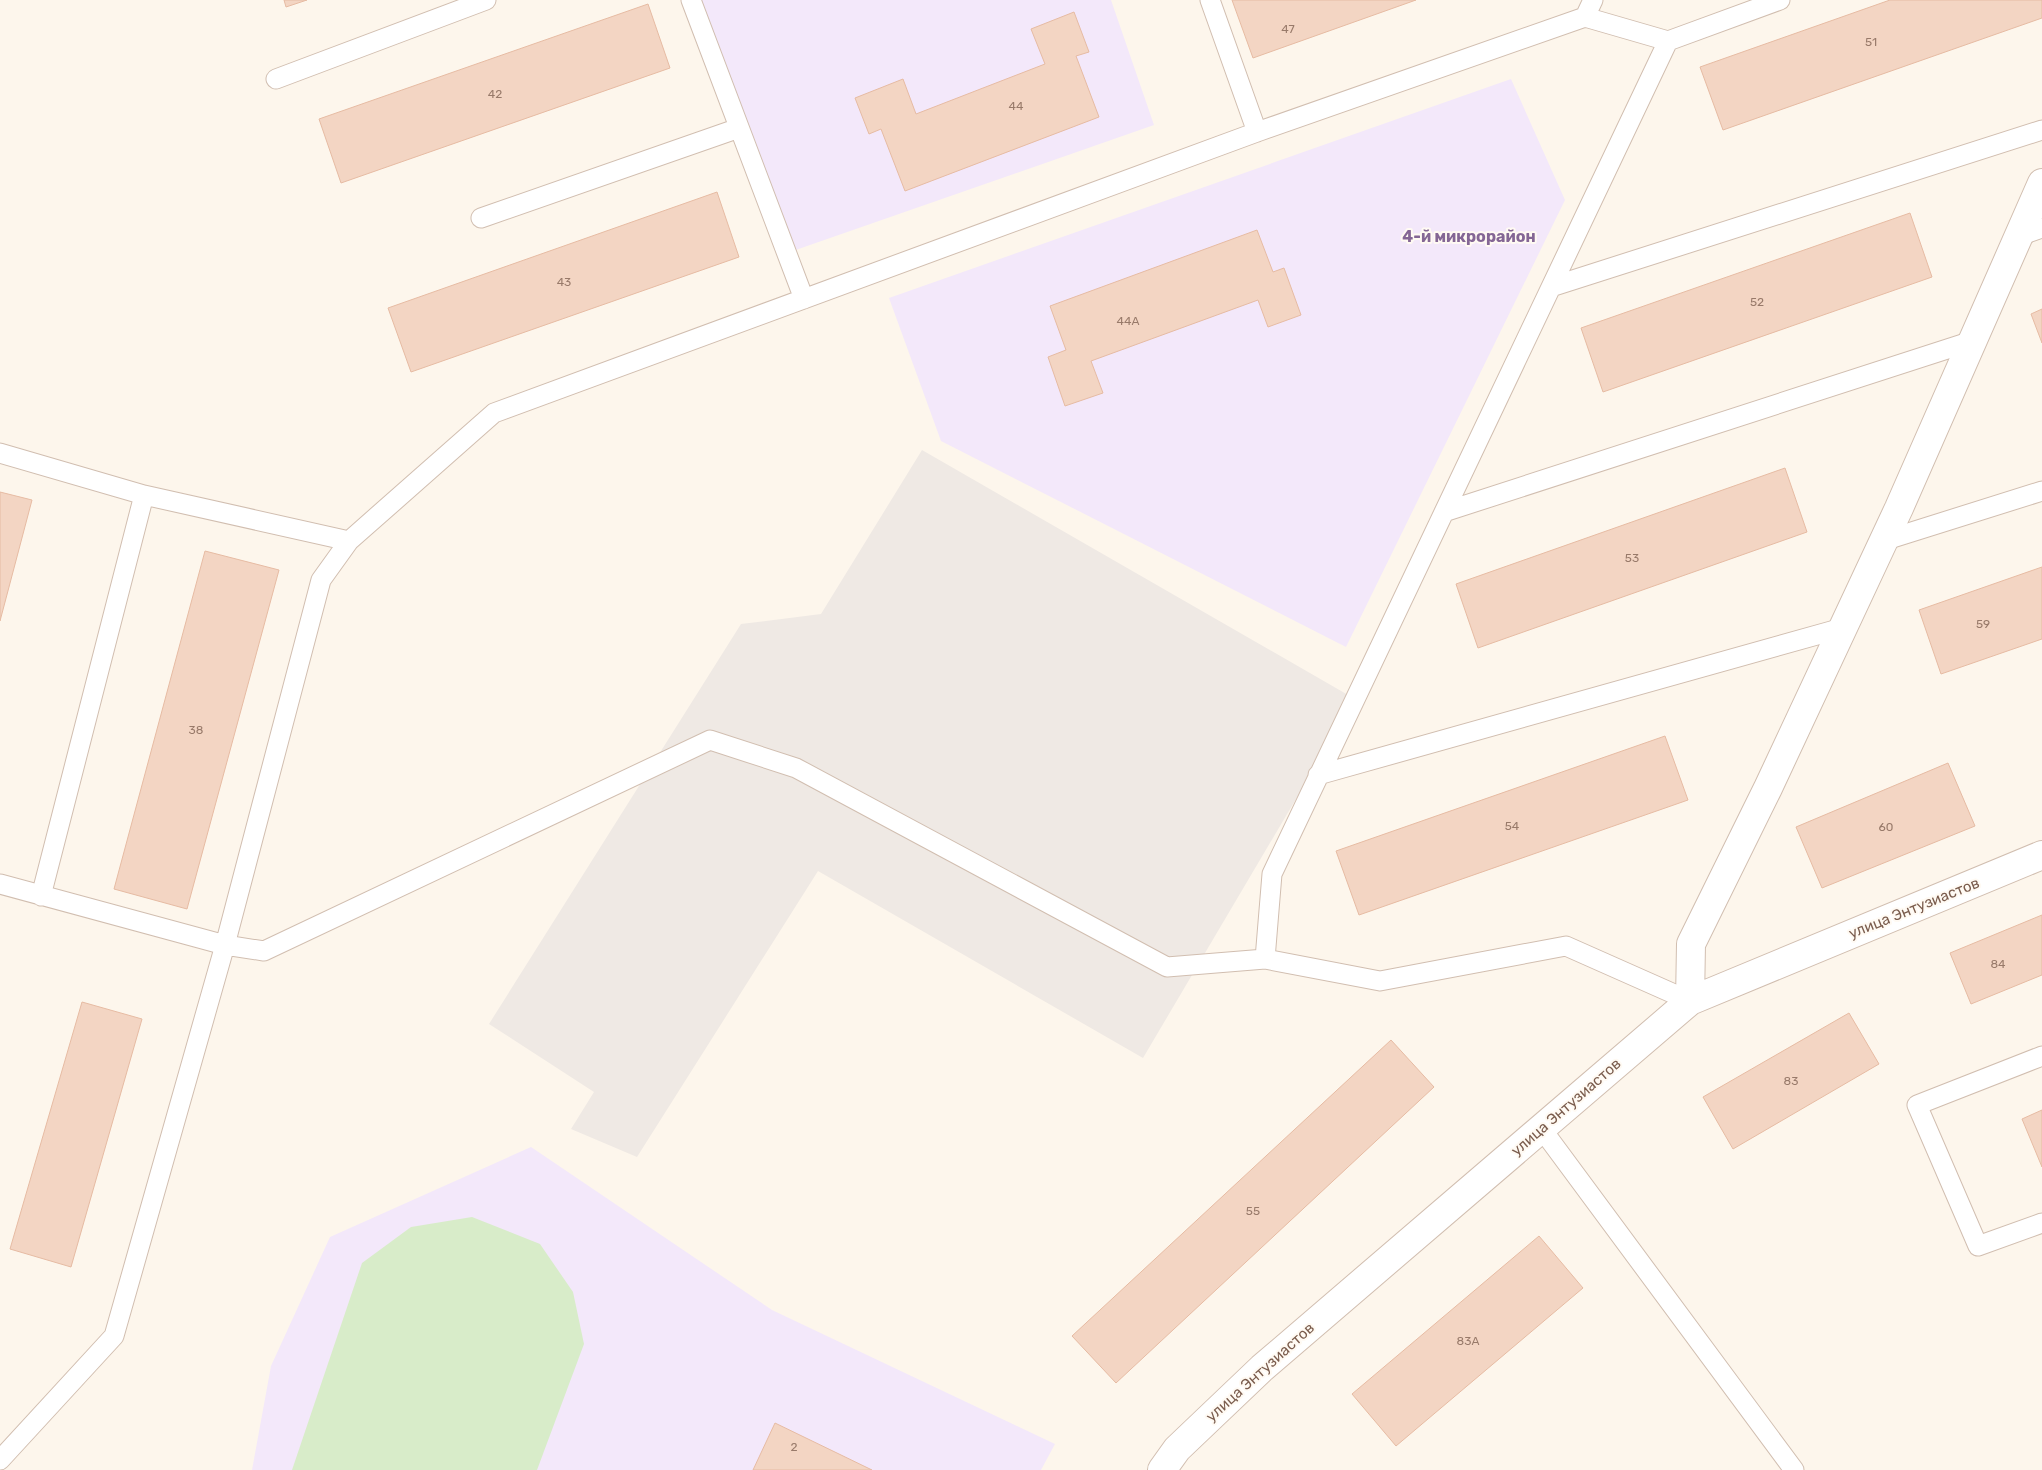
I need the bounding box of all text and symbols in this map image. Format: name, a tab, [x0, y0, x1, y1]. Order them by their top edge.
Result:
house number: 47	[1281, 22, 1295, 36]
house number: 51	[1865, 35, 1877, 49]
house number: 42	[488, 87, 502, 101]
house number: 44	[1009, 99, 1024, 113]
district label: 4-й микрорайон	[1402, 227, 1536, 246]
house number: 43	[557, 275, 571, 289]
house number: 52	[1750, 295, 1764, 309]
house number: 44А	[1117, 314, 1139, 328]
house number: 53	[1625, 551, 1639, 565]
house number: 59	[1976, 617, 1990, 631]
house number: 38	[189, 723, 203, 737]
house number: 54	[1505, 819, 1520, 833]
house number: 60	[1879, 820, 1893, 834]
street label: улица Энтузиастов	[1846, 874, 1982, 942]
house number: 84	[1990, 957, 2006, 971]
street label: улица Энтузиастов	[1507, 1054, 1625, 1160]
house number: 83	[1784, 1074, 1798, 1088]
house number: 55	[1246, 1204, 1260, 1218]
street label: улица Энтузиастов	[1202, 1319, 1318, 1425]
house number: 83А	[1457, 1334, 1479, 1348]
house number: 2	[790, 1440, 798, 1454]

